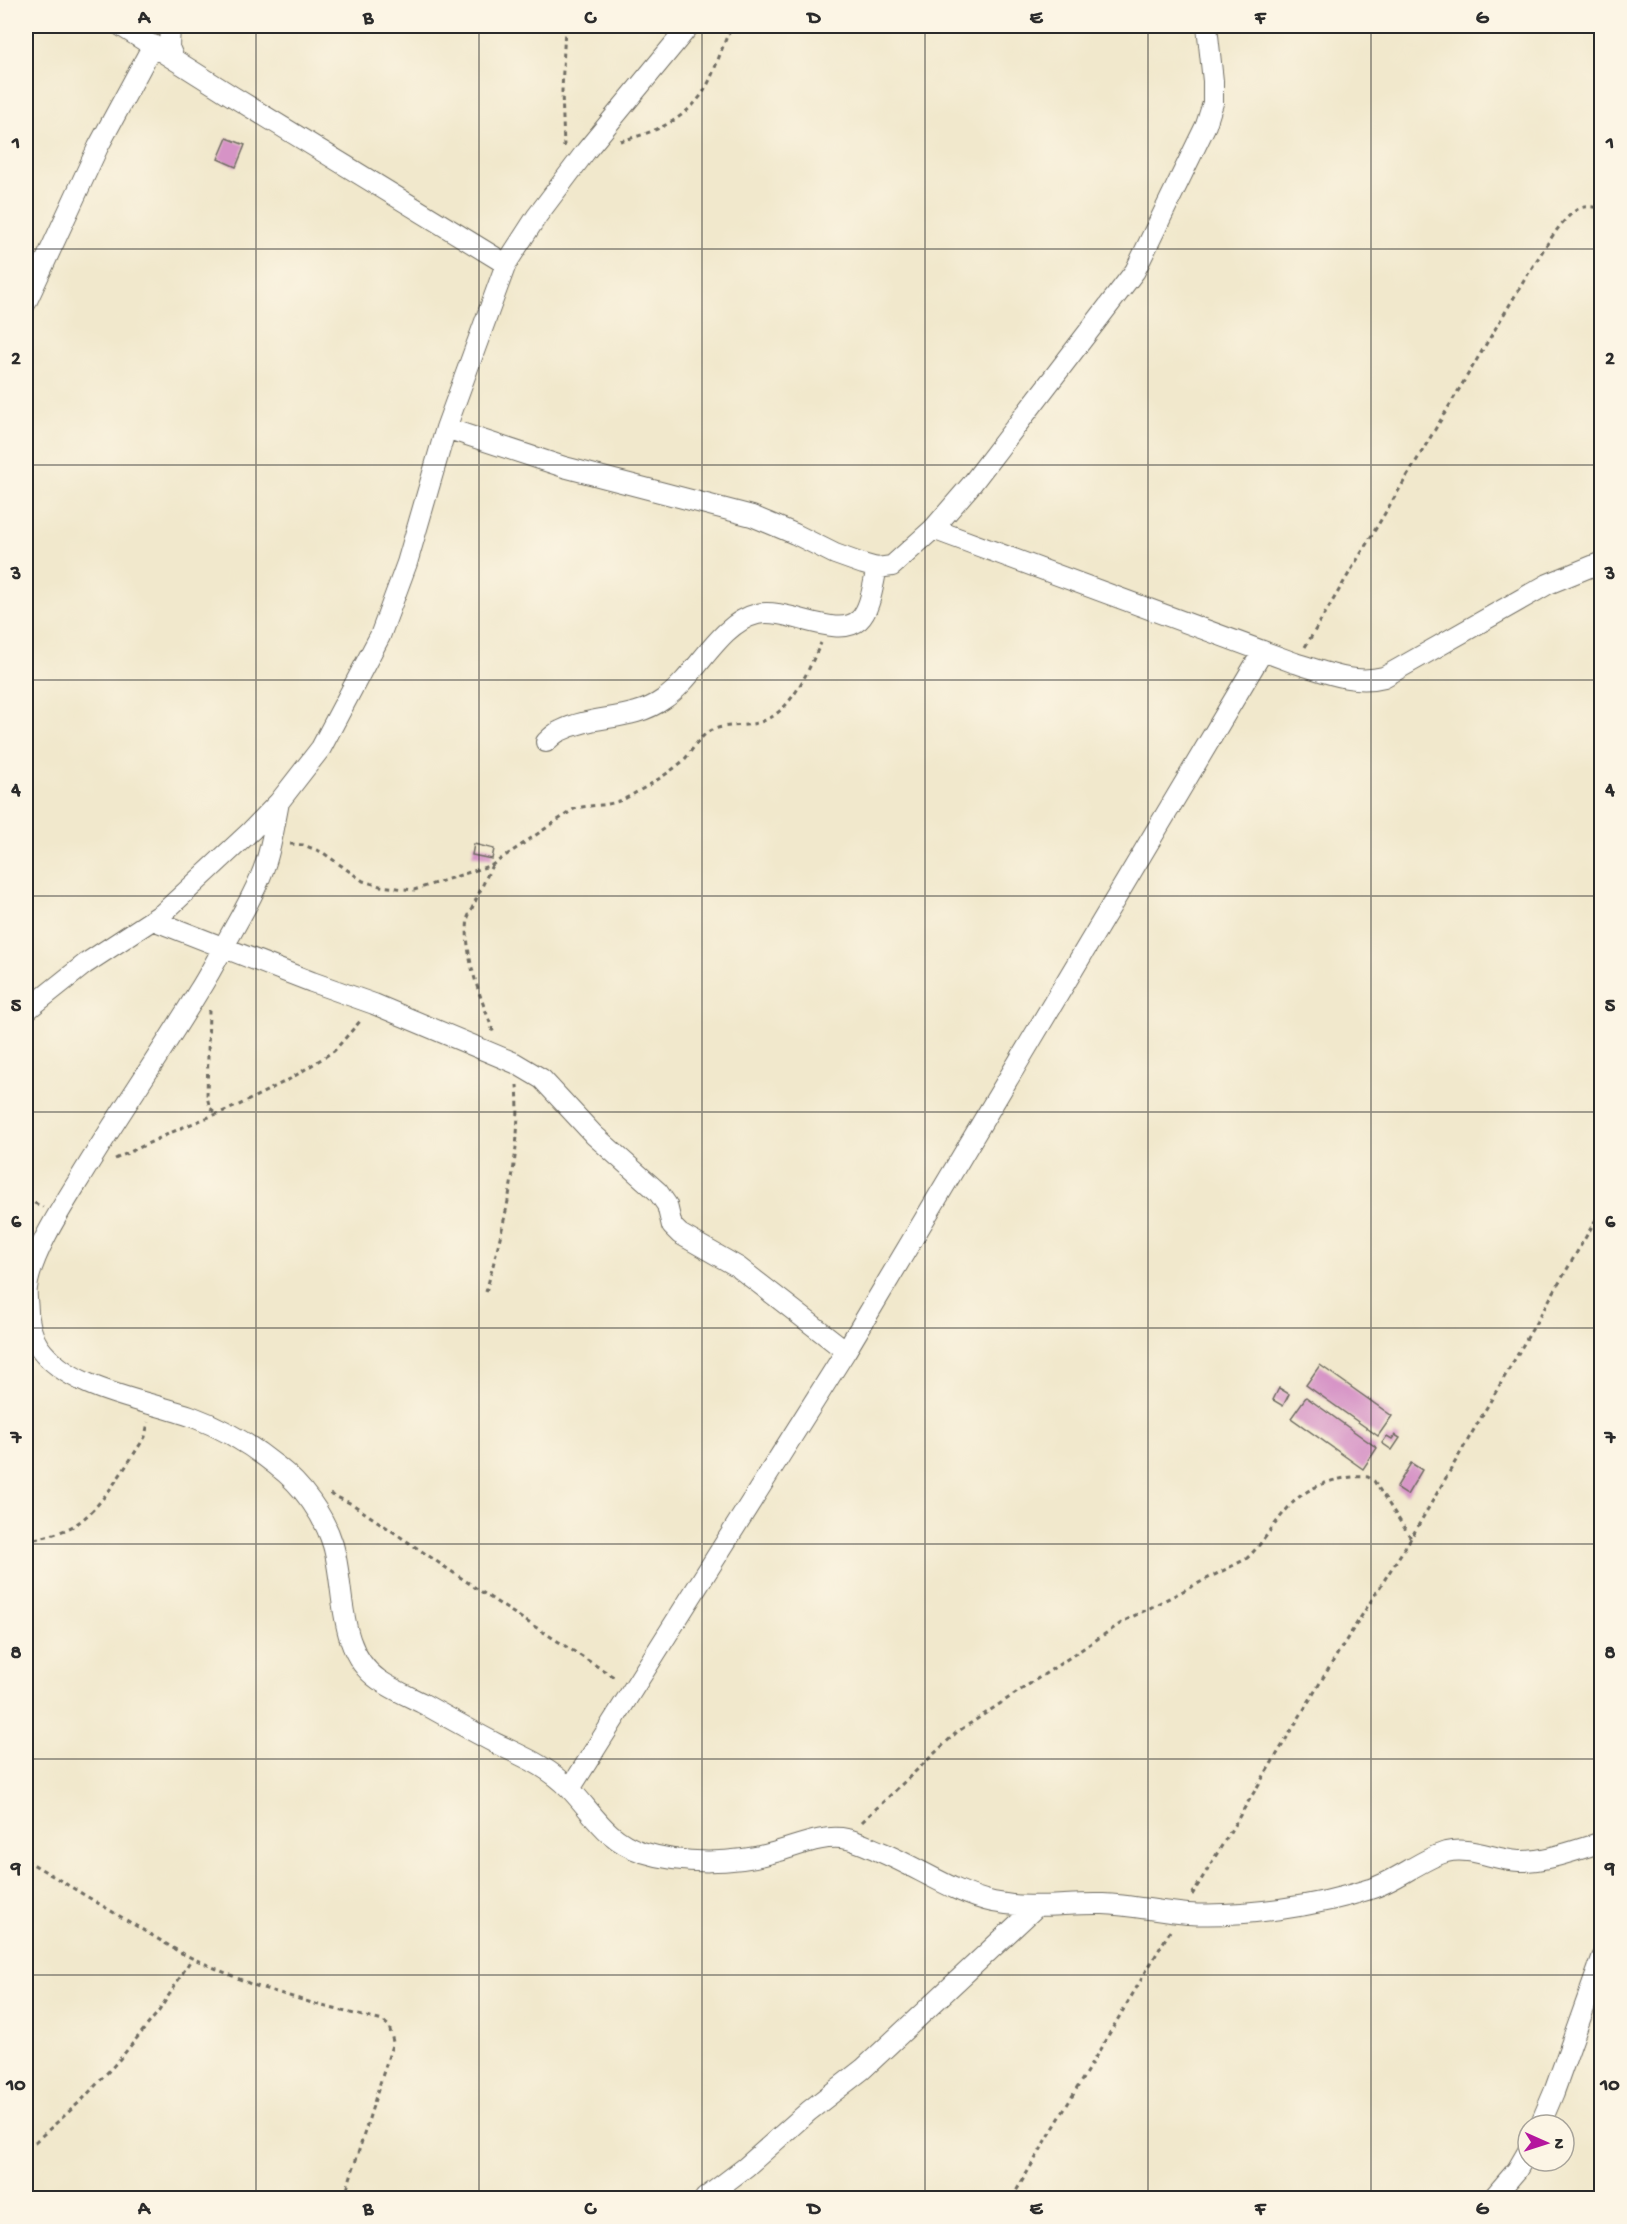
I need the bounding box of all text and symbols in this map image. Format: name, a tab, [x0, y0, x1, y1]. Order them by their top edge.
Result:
text: A	[137, 8, 152, 31]
text: B	[362, 8, 374, 31]
text: C	[584, 8, 598, 31]
text: D	[805, 8, 821, 31]
text: E	[1030, 8, 1044, 31]
text: F	[1254, 8, 1267, 31]
text: G	[1476, 8, 1490, 31]
text: 1	[11, 133, 20, 156]
text: 1	[1605, 133, 1614, 156]
text: 2	[11, 349, 21, 372]
text: 2	[1605, 349, 1615, 372]
text: 3	[10, 564, 21, 587]
text: 3	[1604, 564, 1615, 587]
text: 4	[10, 780, 21, 803]
text: 4	[1604, 780, 1615, 803]
text: 5	[11, 996, 22, 1019]
text: 5	[1605, 996, 1616, 1019]
text: 6	[11, 1212, 22, 1235]
text: 6	[1605, 1212, 1616, 1235]
text: 7	[10, 1428, 23, 1451]
text: 7	[1604, 1428, 1617, 1451]
text: 8	[11, 1643, 22, 1666]
text: 8	[1605, 1643, 1616, 1666]
text: 9	[10, 1859, 21, 1882]
text: 9	[1604, 1859, 1615, 1882]
text: 10	[5, 2075, 26, 2098]
text: 10	[1599, 2075, 1620, 2098]
north arrow	[1516, 2113, 1576, 2173]
text: N	[1548, 2138, 1567, 2150]
text: A	[137, 2199, 152, 2222]
text: B	[362, 2199, 374, 2222]
text: C	[584, 2199, 598, 2222]
text: D	[805, 2199, 821, 2222]
text: E	[1030, 2199, 1044, 2222]
text: F	[1254, 2199, 1267, 2222]
text: G	[1476, 2199, 1490, 2222]

